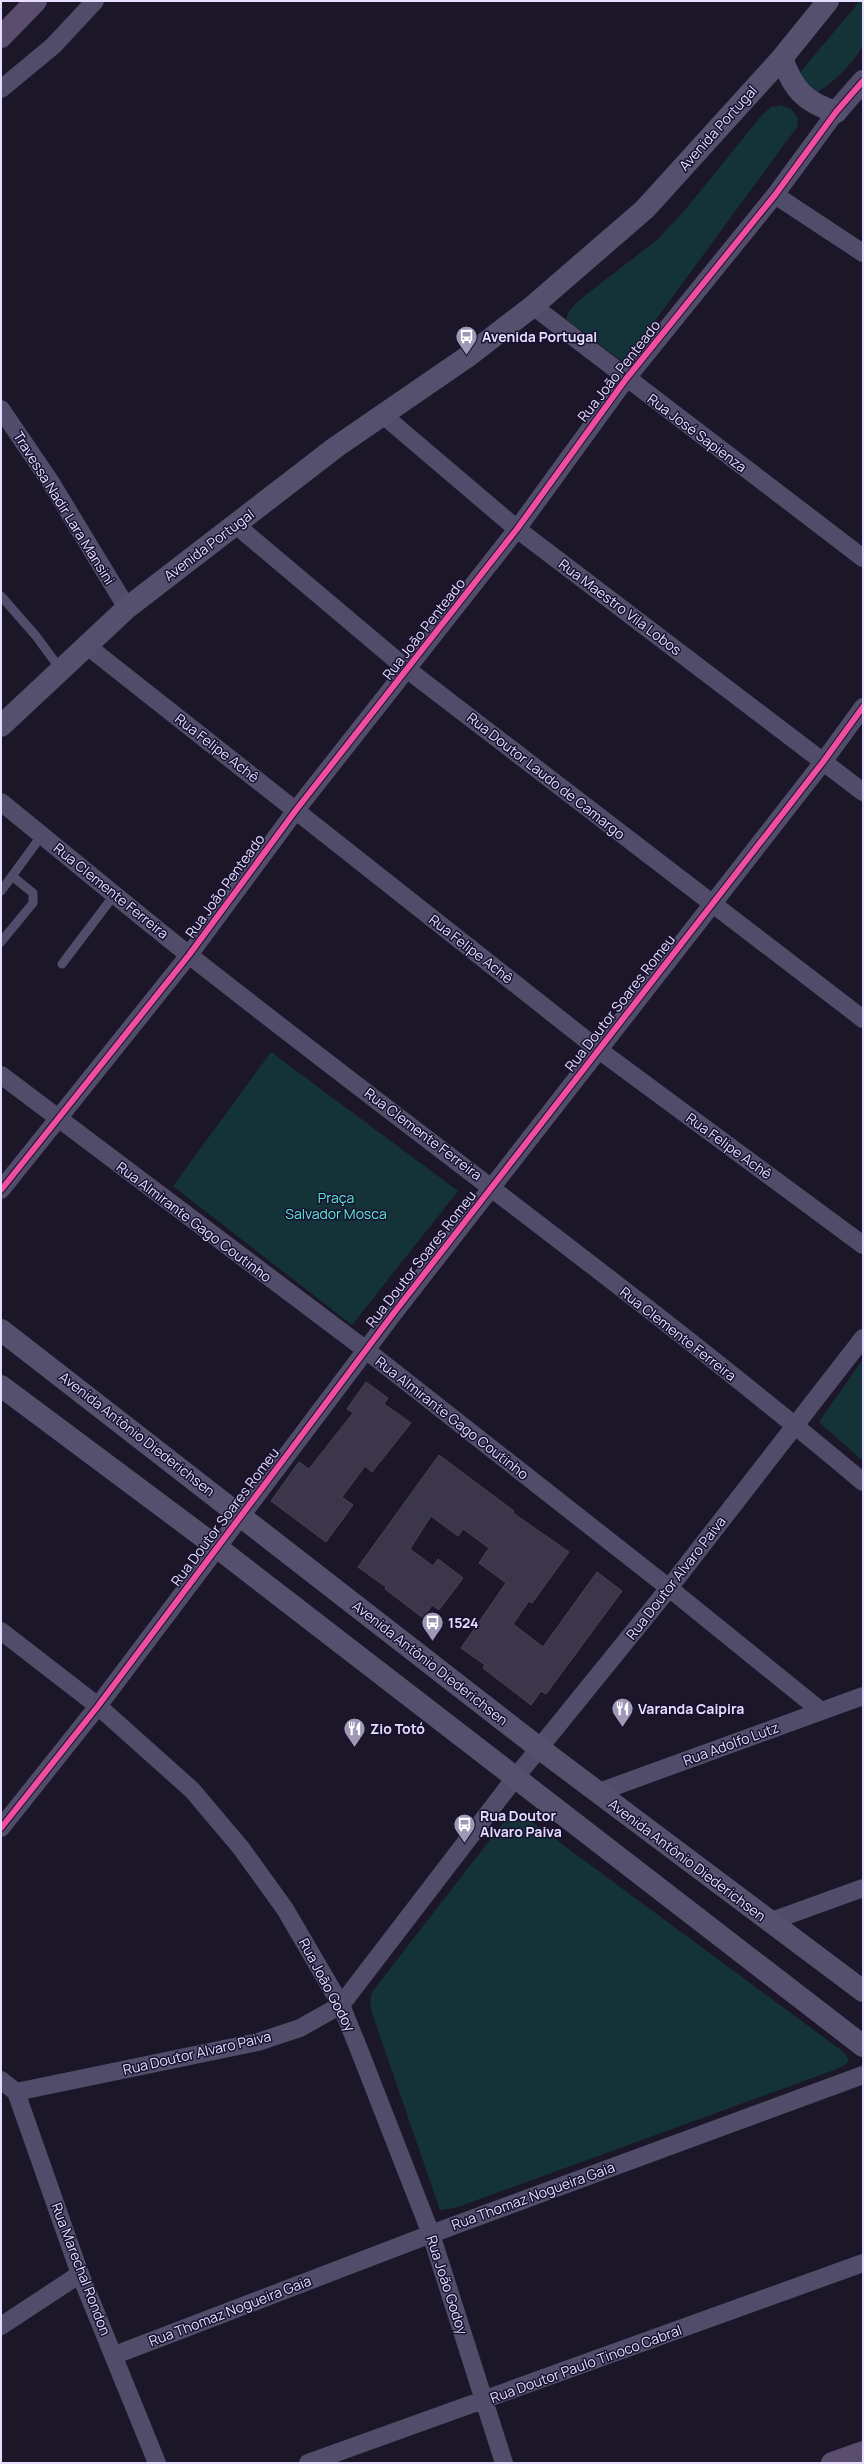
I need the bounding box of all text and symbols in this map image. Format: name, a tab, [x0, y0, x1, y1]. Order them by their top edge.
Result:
street label: Avenida Portugal	[674, 81, 761, 174]
street label: Rua João Penteado	[573, 316, 664, 425]
bus stop icon: Avenida Portugal	[454, 324, 480, 357]
place label: Avenida Portugal	[482, 327, 597, 346]
street label: Rua José Sapienza	[644, 389, 751, 476]
street label: Travessa Nadir Lara Mansini	[9, 428, 119, 588]
street label: Avenida Portugal	[160, 504, 258, 585]
street label: Rua Maestro Vila Lobos	[555, 554, 685, 659]
street label: Rua João Penteado	[378, 574, 469, 683]
street label: Rua Doutor Laudo de Camargo	[463, 708, 629, 843]
street label: Rua Felipe Achê	[171, 709, 263, 786]
street label: Rua João Penteado	[181, 830, 269, 941]
street label: Rua Clemente Ferreira	[50, 838, 173, 943]
street label: Rua Felipe Achê	[425, 910, 517, 987]
street label: Rua Doutor Soares Romeu	[560, 930, 679, 1075]
street label: Rua Clemente Ferreira	[361, 1083, 486, 1184]
street label: Rua Felipe Achê	[683, 1108, 776, 1183]
street label: Rua Almirante Gago Coutinho	[113, 1157, 276, 1286]
street label: Rua Doutor Soares Romeu	[361, 1186, 480, 1331]
park label: Praça Salvador Mosca	[285, 1188, 387, 1223]
street label: Rua Clemente Ferreira	[616, 1282, 740, 1385]
street label: Rua Almirante Gago Coutinho	[372, 1352, 533, 1483]
street label: Avenida Antônio Diederichsen	[56, 1367, 219, 1500]
street label: Rua Doutor Soares Romeu	[166, 1444, 283, 1590]
street label: Rua Doutor Alvaro Paiva	[622, 1512, 730, 1643]
street label: Avenida Antônio Diederichsen	[349, 1596, 512, 1729]
bus stop icon: 1524	[419, 1610, 445, 1643]
place label: 1524	[448, 1613, 479, 1632]
restaurant icon: Varanda Caipira	[610, 1696, 636, 1729]
place label: Varanda Caipira	[638, 1699, 744, 1718]
restaurant icon: Zio Totó	[342, 1716, 368, 1749]
street label: Rua Adolfo Lutz	[680, 1717, 781, 1770]
place label: Zio Totó	[370, 1719, 425, 1738]
street label: Avenida Antônio Diederichsen	[605, 1794, 770, 1925]
place label: Rua Doutor Alvaro Paiva	[480, 1806, 562, 1841]
bus stop icon: Rua Doutor Alvaro Paiva	[451, 1811, 477, 1844]
street label: Rua João Godoy	[295, 1935, 360, 2035]
street label: Rua Doutor Alvaro Paiva	[121, 2026, 273, 2079]
street label: Rua Thomaz Nogueira Gaia	[449, 2157, 617, 2234]
street label: Rua Marechal Rondon	[47, 2200, 116, 2338]
street label: Rua João Godoy	[422, 2233, 473, 2337]
street label: Rua Thomaz Nogueira Gaia	[146, 2271, 314, 2350]
street label: Rua Doutor Paulo Tinoco Cabral	[487, 2320, 684, 2407]

